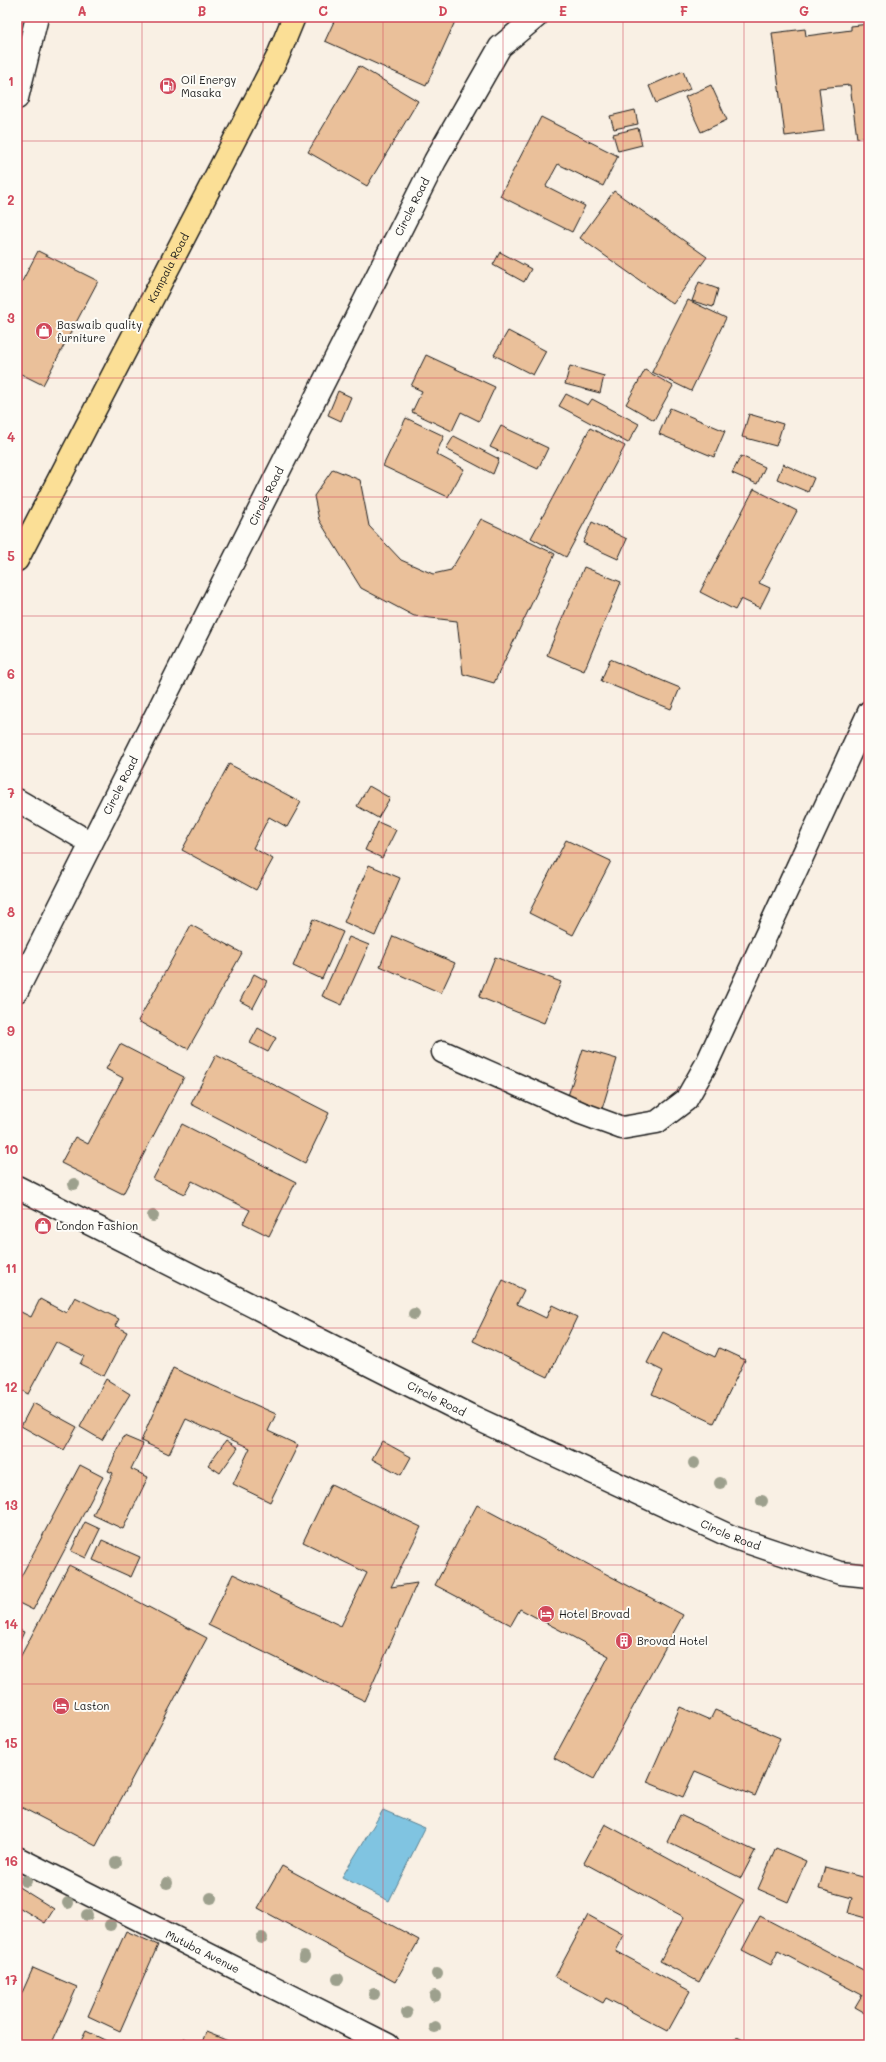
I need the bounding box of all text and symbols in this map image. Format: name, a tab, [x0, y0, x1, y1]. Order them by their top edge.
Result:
text: A	[77, 2, 87, 19]
text: B	[198, 2, 207, 19]
text: C	[318, 2, 328, 19]
text: D	[438, 2, 448, 19]
text: E	[559, 2, 567, 19]
text: F	[680, 2, 688, 19]
text: G	[799, 2, 809, 19]
text: 1	[8, 72, 14, 89]
place label: Oil Energy Masaka	[181, 72, 236, 100]
fuel station icon: Oil Energy Masaka	[158, 76, 178, 96]
street label: Circle Road	[390, 175, 433, 238]
text: 2	[7, 191, 15, 208]
street label: Kampala Road	[144, 230, 192, 305]
text: 3	[7, 309, 15, 326]
place label: Baswaib quality furniture	[57, 317, 142, 345]
shop icon: Baswaib quality furniture	[34, 321, 54, 341]
text: 4	[7, 428, 15, 445]
street label: Circle Road	[245, 464, 287, 528]
text: 5	[7, 547, 15, 564]
text: 6	[7, 665, 15, 682]
street label: Circle Road	[99, 753, 141, 817]
text: 7	[7, 784, 15, 801]
text: 8	[7, 903, 15, 920]
text: 9	[7, 1022, 15, 1039]
text: 10	[4, 1140, 18, 1157]
shop icon: London Fashion	[33, 1216, 53, 1236]
place label: London Fashion	[56, 1218, 138, 1233]
text: 11	[5, 1259, 17, 1276]
street label: Circle Road	[405, 1377, 469, 1419]
text: 12	[4, 1378, 18, 1395]
text: 13	[4, 1496, 18, 1513]
street label: Circle Road	[698, 1515, 763, 1553]
hotel icon: Hotel Brovad	[536, 1604, 556, 1624]
place label: Hotel Brovad	[559, 1606, 630, 1621]
text: 14	[4, 1615, 18, 1632]
building icon: Brovad Hotel	[614, 1631, 634, 1651]
place label: Brovad Hotel	[637, 1633, 708, 1648]
hotel icon: Laston	[51, 1696, 71, 1716]
place label: Laston	[74, 1698, 109, 1713]
text: 15	[4, 1734, 18, 1751]
text: 16	[4, 1852, 18, 1869]
street label: Mutuba Avenue	[163, 1926, 243, 1976]
text: 17	[4, 1971, 18, 1988]

